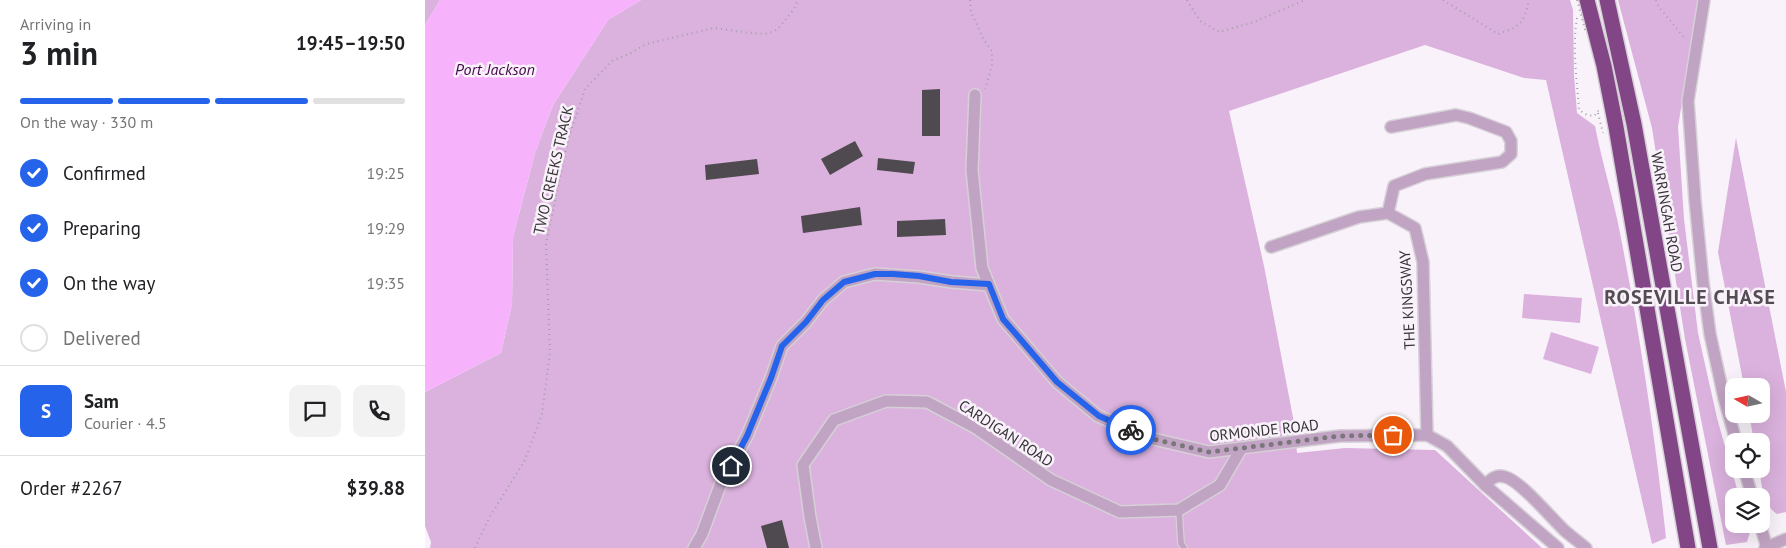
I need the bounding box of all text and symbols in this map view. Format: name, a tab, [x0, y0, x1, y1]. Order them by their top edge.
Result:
text: Arriving in	[20, 14, 91, 34]
text: 19:45–19:50	[296, 31, 405, 55]
text: 3 min	[20, 32, 98, 74]
water label: Port Jackson	[455, 59, 535, 79]
street label: TWO CREEKS TRACK	[529, 104, 577, 236]
text: On the way · 330 m	[20, 112, 153, 132]
street label: WARRINGAH ROAD	[1647, 150, 1687, 274]
icon: check	[20, 159, 48, 187]
text: Confirmed	[63, 161, 146, 185]
text: 19:25	[367, 163, 405, 183]
icon: check	[20, 214, 48, 242]
text: Preparing	[63, 216, 141, 240]
text: 19:29	[367, 218, 405, 238]
street label: THE KINGSWAY	[1395, 249, 1419, 350]
icon: check	[20, 269, 48, 297]
text: On the way	[63, 271, 155, 295]
text: 19:35	[367, 273, 405, 293]
district label: ROSEVILLE CHASE	[1604, 284, 1776, 310]
text: Delivered	[63, 326, 141, 350]
north arrow	[1725, 378, 1770, 422]
map controls	[1725, 378, 1770, 533]
button: chat	[289, 385, 341, 437]
button: phone	[353, 385, 405, 437]
text: Sam	[84, 389, 119, 413]
street label: CARDIGAN ROAD	[955, 395, 1057, 471]
text: S	[41, 399, 51, 423]
courier	[1106, 405, 1156, 455]
text: Courier · 4.5	[84, 413, 167, 433]
pin	[1372, 414, 1414, 456]
street label: ORMONDE ROAD	[1208, 415, 1320, 445]
icon: bike	[1117, 416, 1145, 444]
icon: bag	[1379, 421, 1407, 449]
button: locate	[1725, 433, 1770, 478]
pin	[710, 445, 752, 487]
icon: home	[717, 452, 745, 480]
text: Order #2267	[20, 476, 123, 500]
text: $39.88	[346, 476, 405, 500]
button: layers	[1725, 488, 1770, 533]

